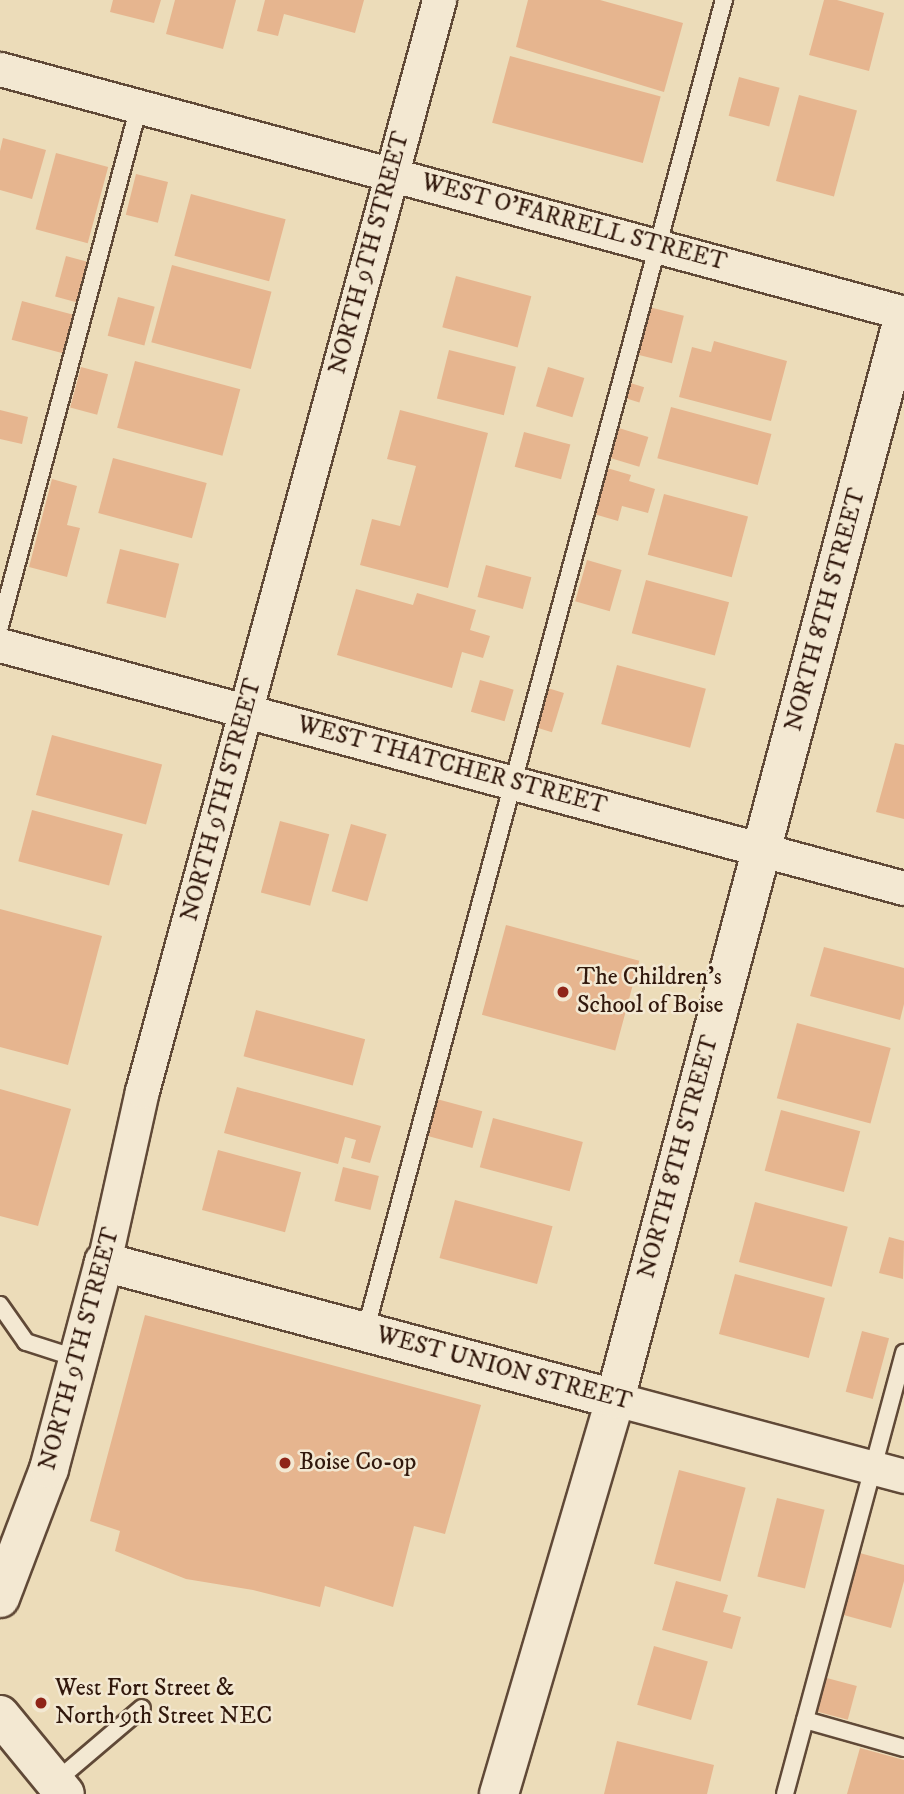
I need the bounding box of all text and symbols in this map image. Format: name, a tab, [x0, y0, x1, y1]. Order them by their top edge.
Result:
street label: NORTH 9TH STREET	[324, 129, 416, 377]
street label: WEST O'FARRELL STREET	[418, 168, 730, 278]
street label: NORTH 8TH STREET	[780, 486, 872, 734]
street label: NORTH 9TH STREET	[176, 676, 268, 924]
street label: WEST THATCHER STREET	[294, 711, 610, 821]
place label: The Children's School of Boise	[577, 964, 723, 1020]
marker: The Children's School of Boise	[555, 984, 571, 1000]
street label: NORTH 8TH STREET	[633, 1033, 725, 1281]
street label: NORTH 9TH STREET	[34, 1225, 126, 1473]
street label: WEST UNION STREET	[373, 1321, 635, 1417]
place label: Boise Co-op	[299, 1449, 416, 1477]
marker: Boise Co-op	[277, 1455, 293, 1471]
place label: West Fort Street & North 9th Street NEC	[55, 1675, 272, 1731]
marker: West Fort Street & North 9th Street NEC	[33, 1695, 49, 1711]

